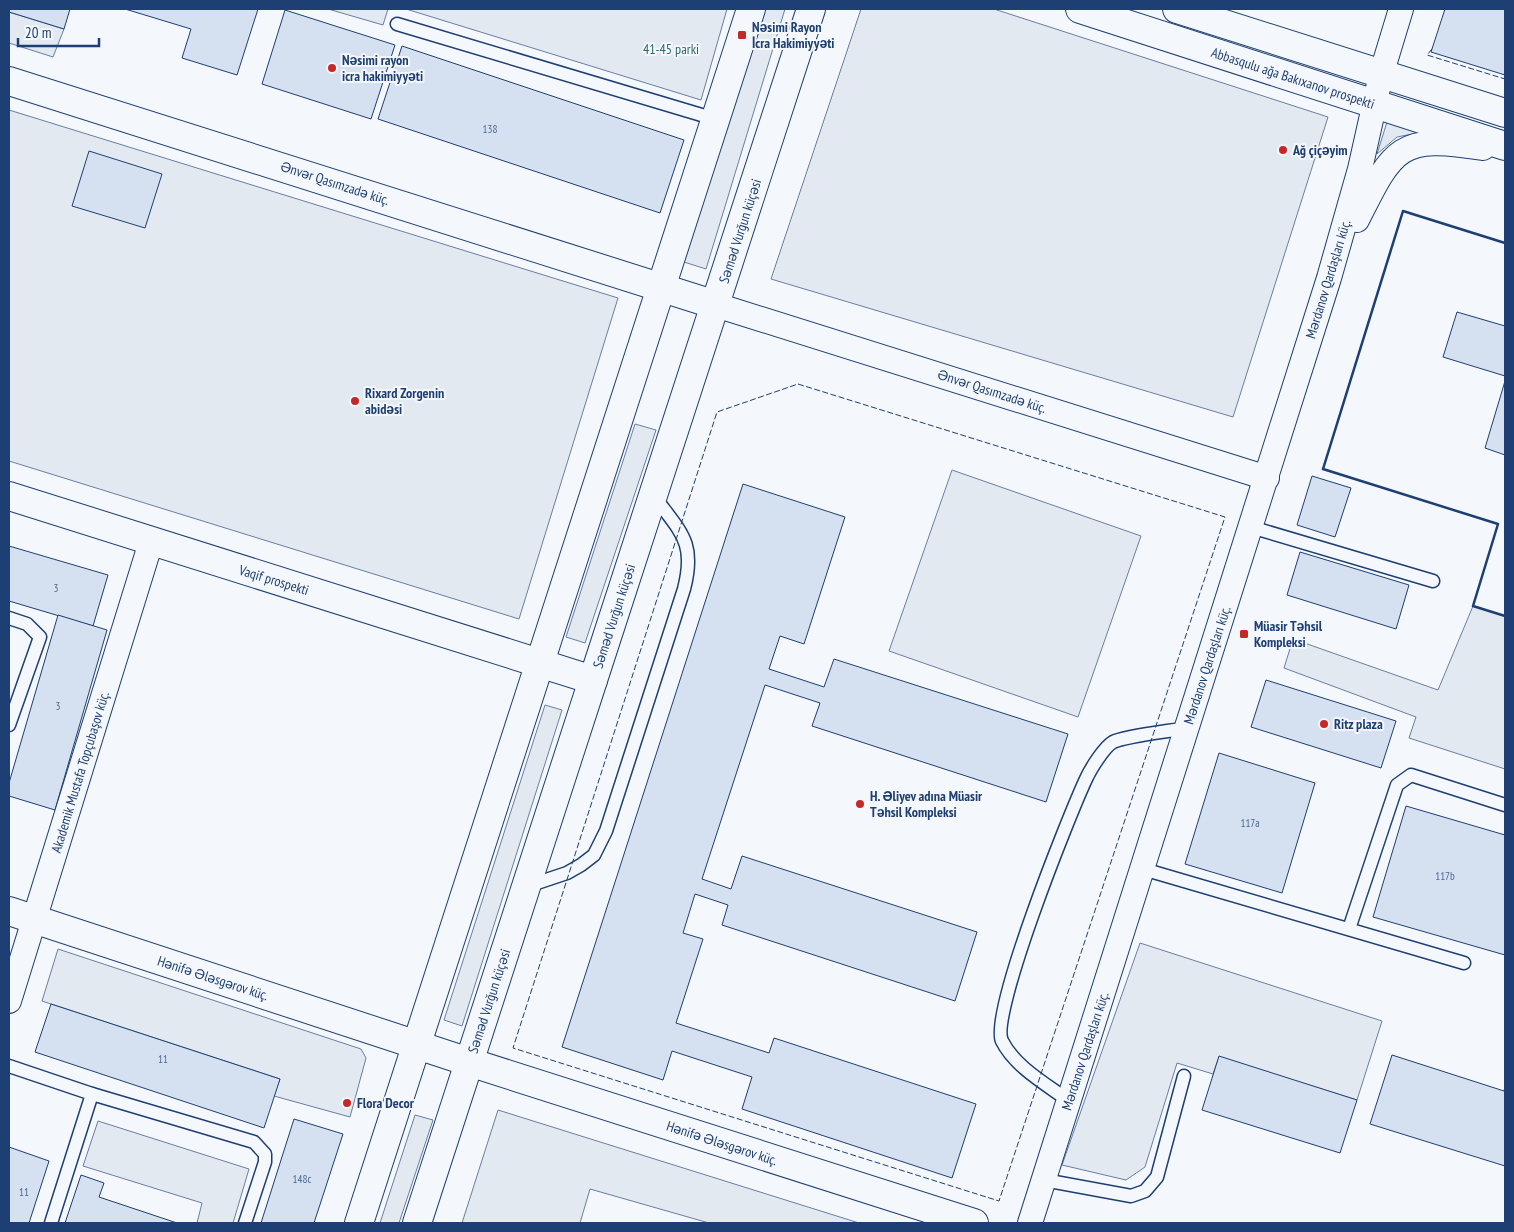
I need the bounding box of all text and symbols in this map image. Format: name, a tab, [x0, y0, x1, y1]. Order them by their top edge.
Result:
scale bar	[18, 15, 99, 47]
place label: Nəsimi Rayon İcra Hakimiyyəti	[752, 18, 834, 52]
text: 20 m	[25, 23, 51, 42]
marker: Nəsimi Rayon İcra Hakimiyyəti	[736, 29, 748, 41]
park label: 41-45 parki	[643, 40, 699, 58]
street label: Abbasqulu ağa Bakıxanov prospekti	[1209, 43, 1377, 113]
place label: Nəsimi rayon icra hakimiyyəti	[342, 51, 423, 85]
marker: Nəsimi rayon icra hakimiyyəti	[326, 62, 338, 74]
house number: 138	[483, 122, 497, 136]
place label: Ağ çiçəyim	[1292, 141, 1348, 159]
marker: Ağ çiçəyim	[1277, 144, 1289, 156]
street label: Ənvər Qasımzadə küç.	[278, 157, 392, 209]
street label: Səməd Vurğun küçəsi	[715, 177, 765, 285]
street label: Mərdanov Qardaşları küç.	[1301, 217, 1355, 341]
street label: Ənvər Qasımzadə küç.	[935, 365, 1049, 417]
place label: Rixard Zorgenin abidəsi	[365, 384, 444, 418]
marker: Rixard Zorgenin abidəsi	[349, 395, 361, 407]
street label: Vaqif prospekti	[236, 561, 311, 599]
street label: Səməd Vurğun küçəsi	[589, 562, 639, 670]
house number: 3	[54, 581, 59, 595]
street label: Mərdanov Qardaşları küç.	[1179, 604, 1235, 726]
place label: Müasir Təhsil Kompleksi	[1254, 617, 1323, 651]
marker: Müasir Təhsil Kompleksi	[1238, 628, 1250, 640]
street label: Akademik Mustafa Topçubaşov küç.	[47, 689, 113, 855]
house number: 3	[56, 699, 61, 713]
place label: Ritz plaza	[1334, 715, 1383, 733]
marker: Ritz plaza	[1318, 718, 1330, 730]
place label: H. Əliyev adına Müasir Təhsil Kompleksi	[870, 787, 983, 821]
marker: H. Əliyev adına Müasir Təhsil Kompleksi	[854, 798, 866, 810]
house number: 117a	[1240, 816, 1260, 830]
house number: 117b	[1435, 869, 1455, 883]
street label: Səməd Vurğun küçəsi	[464, 947, 514, 1055]
street label: Hənifə Ələsgərov küç.	[155, 952, 271, 1004]
street label: Mərdanov Qardaşları küç.	[1057, 990, 1113, 1112]
house number: 11	[158, 1052, 168, 1066]
place label: Flora Decor	[357, 1094, 415, 1112]
marker: Flora Decor	[341, 1097, 353, 1109]
street label: Hənifə Ələsgərov küç.	[664, 1117, 780, 1169]
house number: 148c	[293, 1172, 311, 1186]
house number: 11	[19, 1185, 29, 1199]

